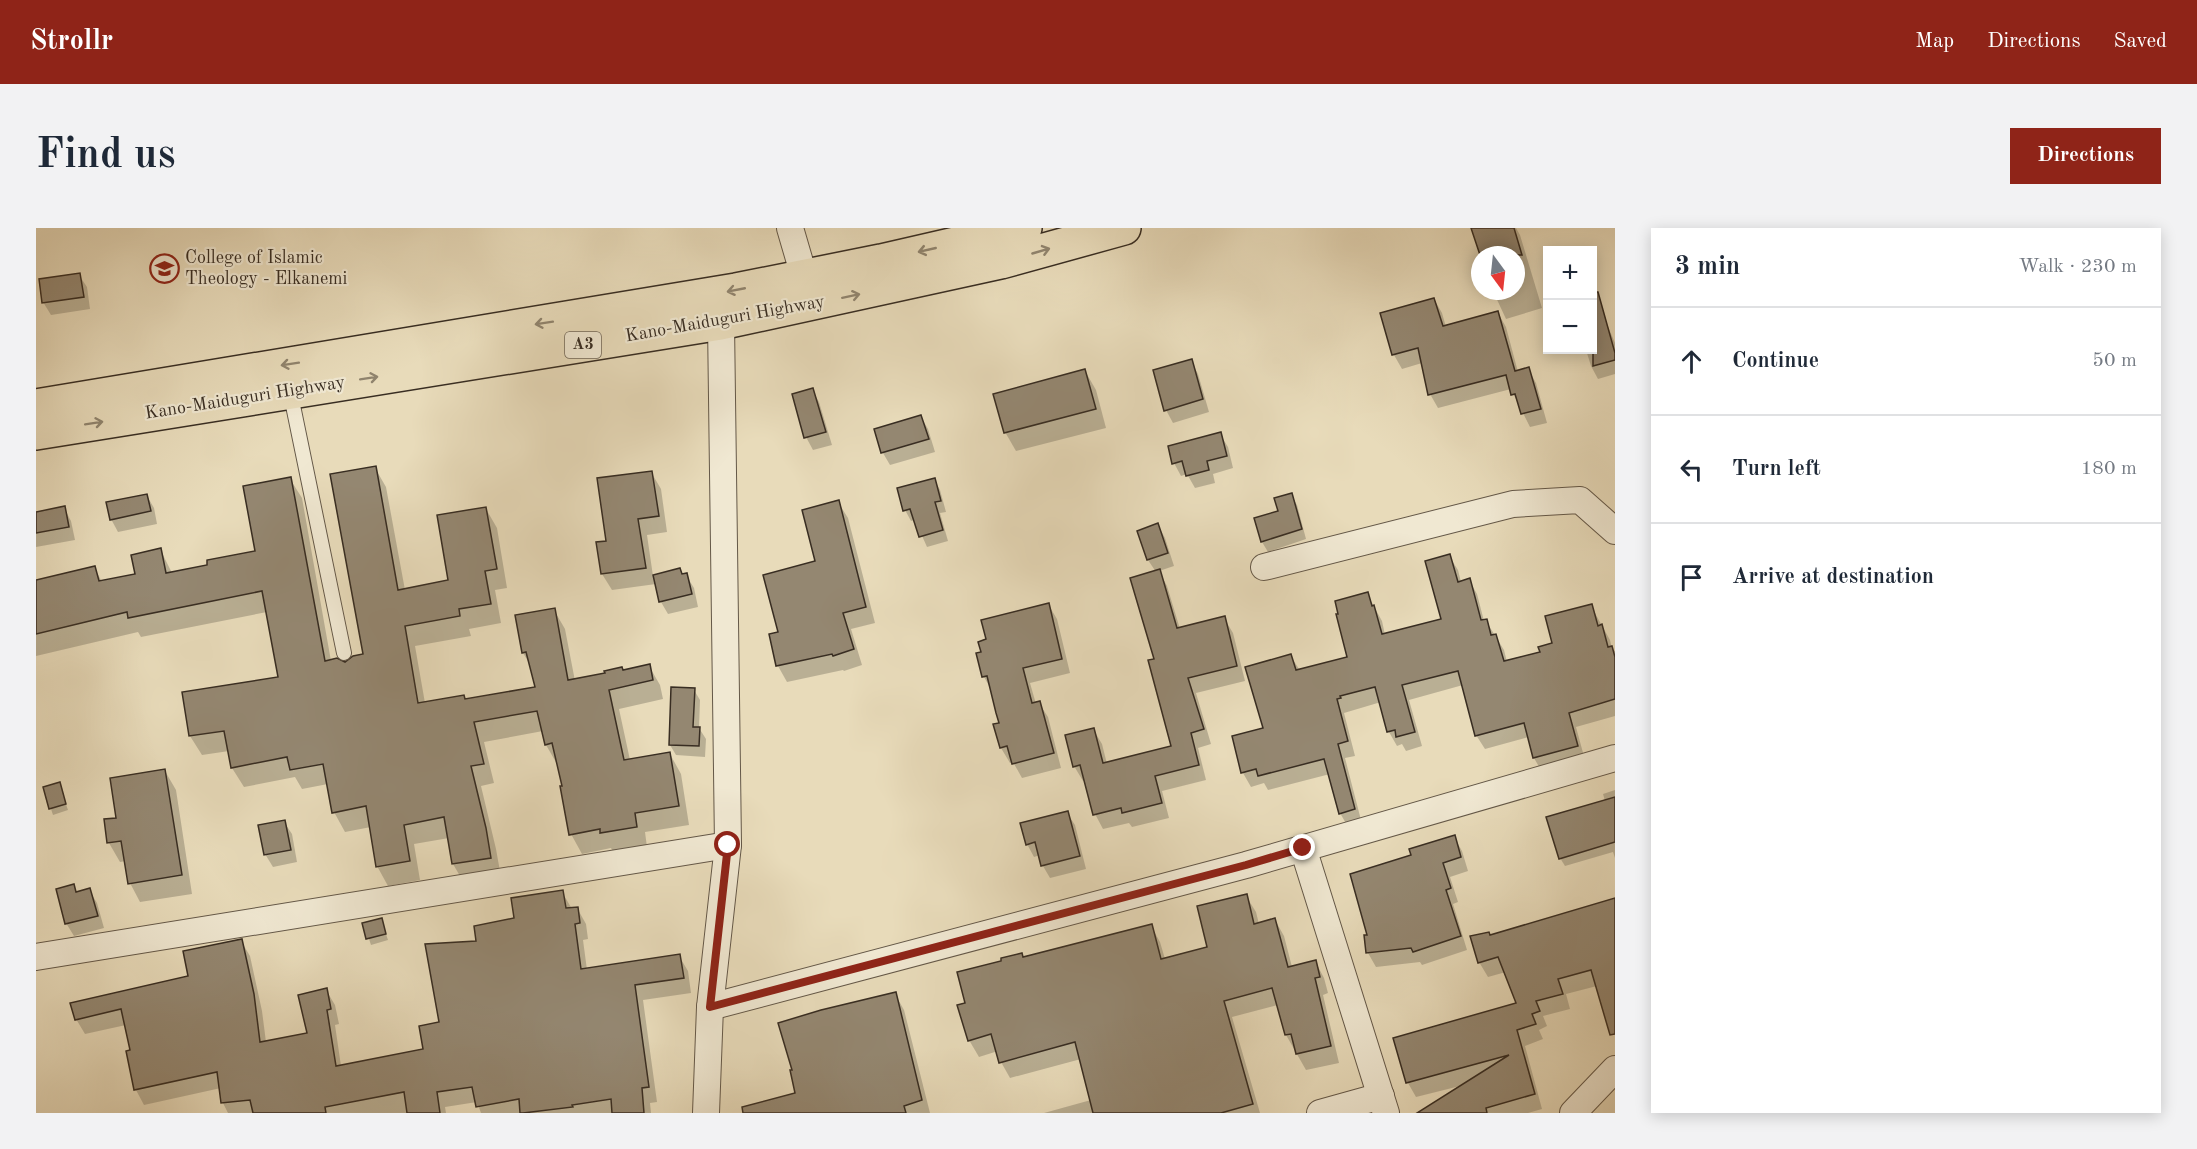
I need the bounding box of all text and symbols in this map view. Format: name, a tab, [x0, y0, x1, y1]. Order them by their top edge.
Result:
text: Strollr	[30, 28, 113, 56]
text: Map	[1915, 31, 1954, 52]
text: Directions	[1987, 31, 2081, 52]
text: Saved	[2114, 31, 2167, 52]
button: Directions	[2010, 128, 2161, 184]
text: Find us	[36, 135, 175, 177]
one-way arrow	[918, 245, 937, 257]
one-way arrow	[1031, 245, 1050, 257]
north arrow	[1471, 246, 1525, 300]
map controls	[1543, 246, 1597, 354]
button: +	[1543, 246, 1597, 300]
place label: College of Islamic Theology - Elkanemi	[185, 249, 347, 288]
school or university icon: College of Islamic Theology - Elkanemi	[148, 252, 180, 284]
text: 3 min	[1675, 254, 1740, 280]
text: Walk · 230 m	[2018, 257, 2137, 277]
one-way arrow	[727, 284, 747, 295]
one-way arrow	[841, 290, 860, 301]
street label: Kano-Maiduguri Highway	[624, 292, 827, 345]
button: −	[1543, 300, 1597, 354]
one-way arrow	[535, 317, 555, 328]
road number: A3	[565, 332, 601, 358]
icon: ahead	[1675, 345, 1708, 378]
text: Continue	[1732, 350, 1819, 372]
text: 50 m	[2092, 351, 2137, 371]
one-way arrow	[280, 358, 300, 369]
street label: Kano-Maiduguri Highway	[144, 373, 347, 423]
one-way arrow	[359, 373, 378, 384]
one-way arrow	[83, 417, 103, 428]
icon: left	[1675, 453, 1708, 486]
text: Turn left	[1732, 458, 1821, 480]
text: 180 m	[2081, 459, 2137, 479]
icon: arrive	[1675, 561, 1708, 594]
text: Arrive at destination	[1732, 566, 1934, 588]
route start	[714, 831, 740, 857]
route end	[1289, 834, 1315, 860]

